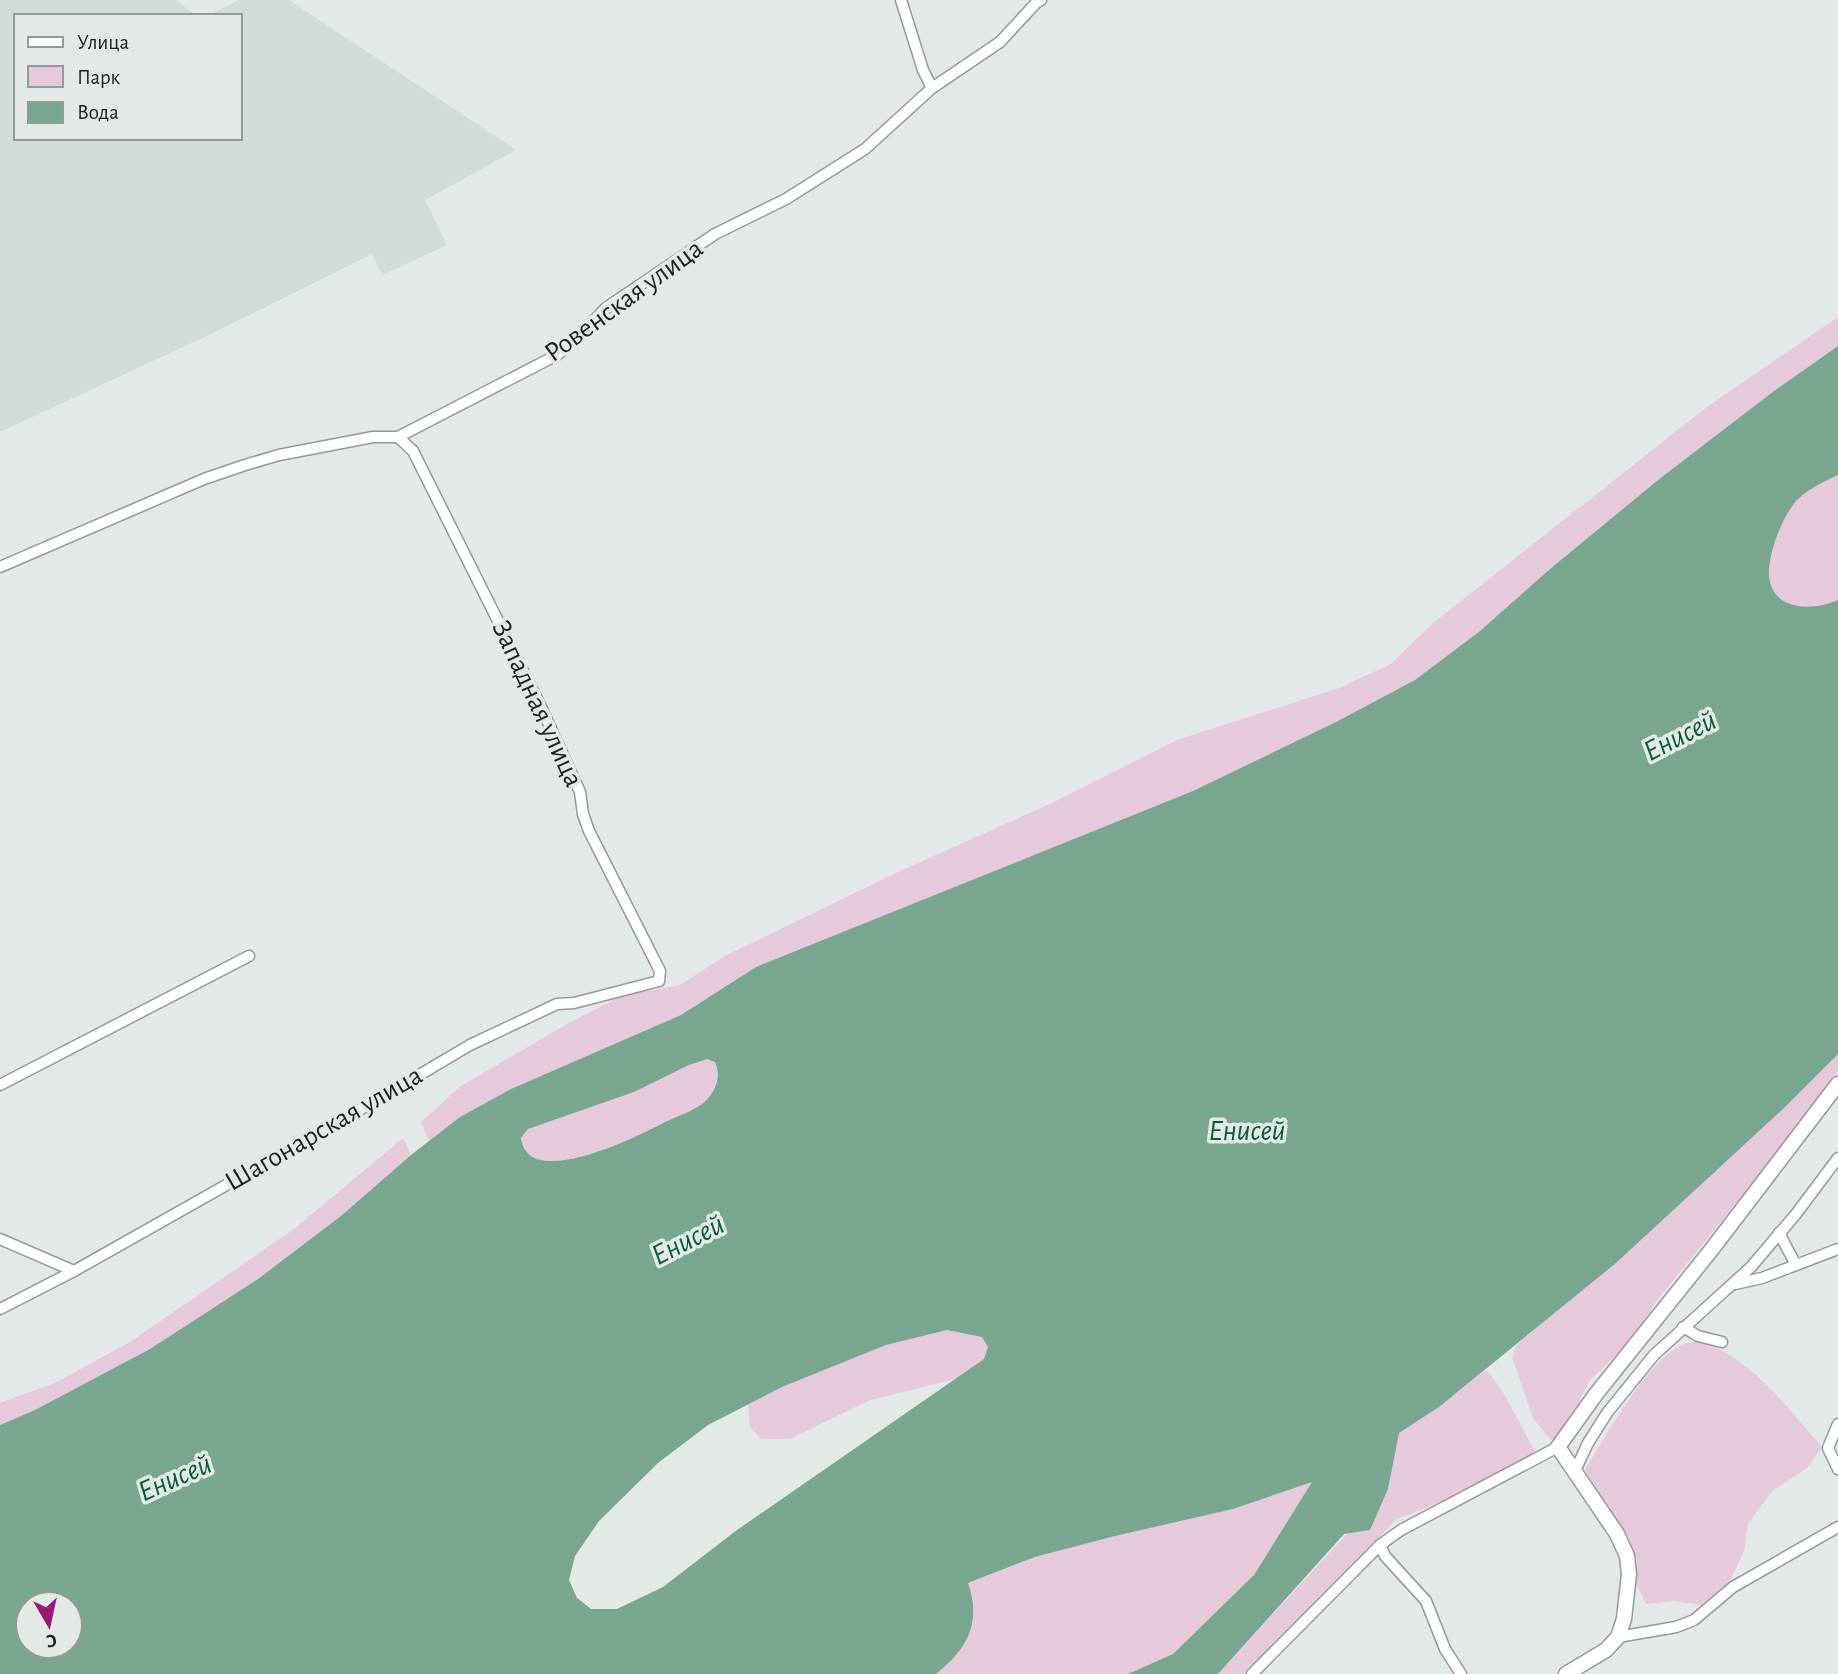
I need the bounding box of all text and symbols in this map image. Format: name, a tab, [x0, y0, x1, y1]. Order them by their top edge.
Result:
legend	[14, 14, 242, 140]
text: Улица	[77, 32, 130, 53]
text: Парк	[77, 67, 121, 88]
text: Вода	[77, 102, 119, 123]
street label: Ровенская улица	[540, 234, 708, 368]
street label: Западная улица	[486, 617, 588, 792]
water label: Енисей	[1639, 705, 1721, 767]
street label: Шагонарская улица	[221, 1061, 428, 1197]
water label: Енисей	[1209, 1116, 1285, 1146]
water label: Енисей	[647, 1209, 729, 1271]
water label: Енисей	[134, 1449, 216, 1507]
north arrow	[14, 1590, 84, 1660]
text: С	[45, 1630, 58, 1651]

